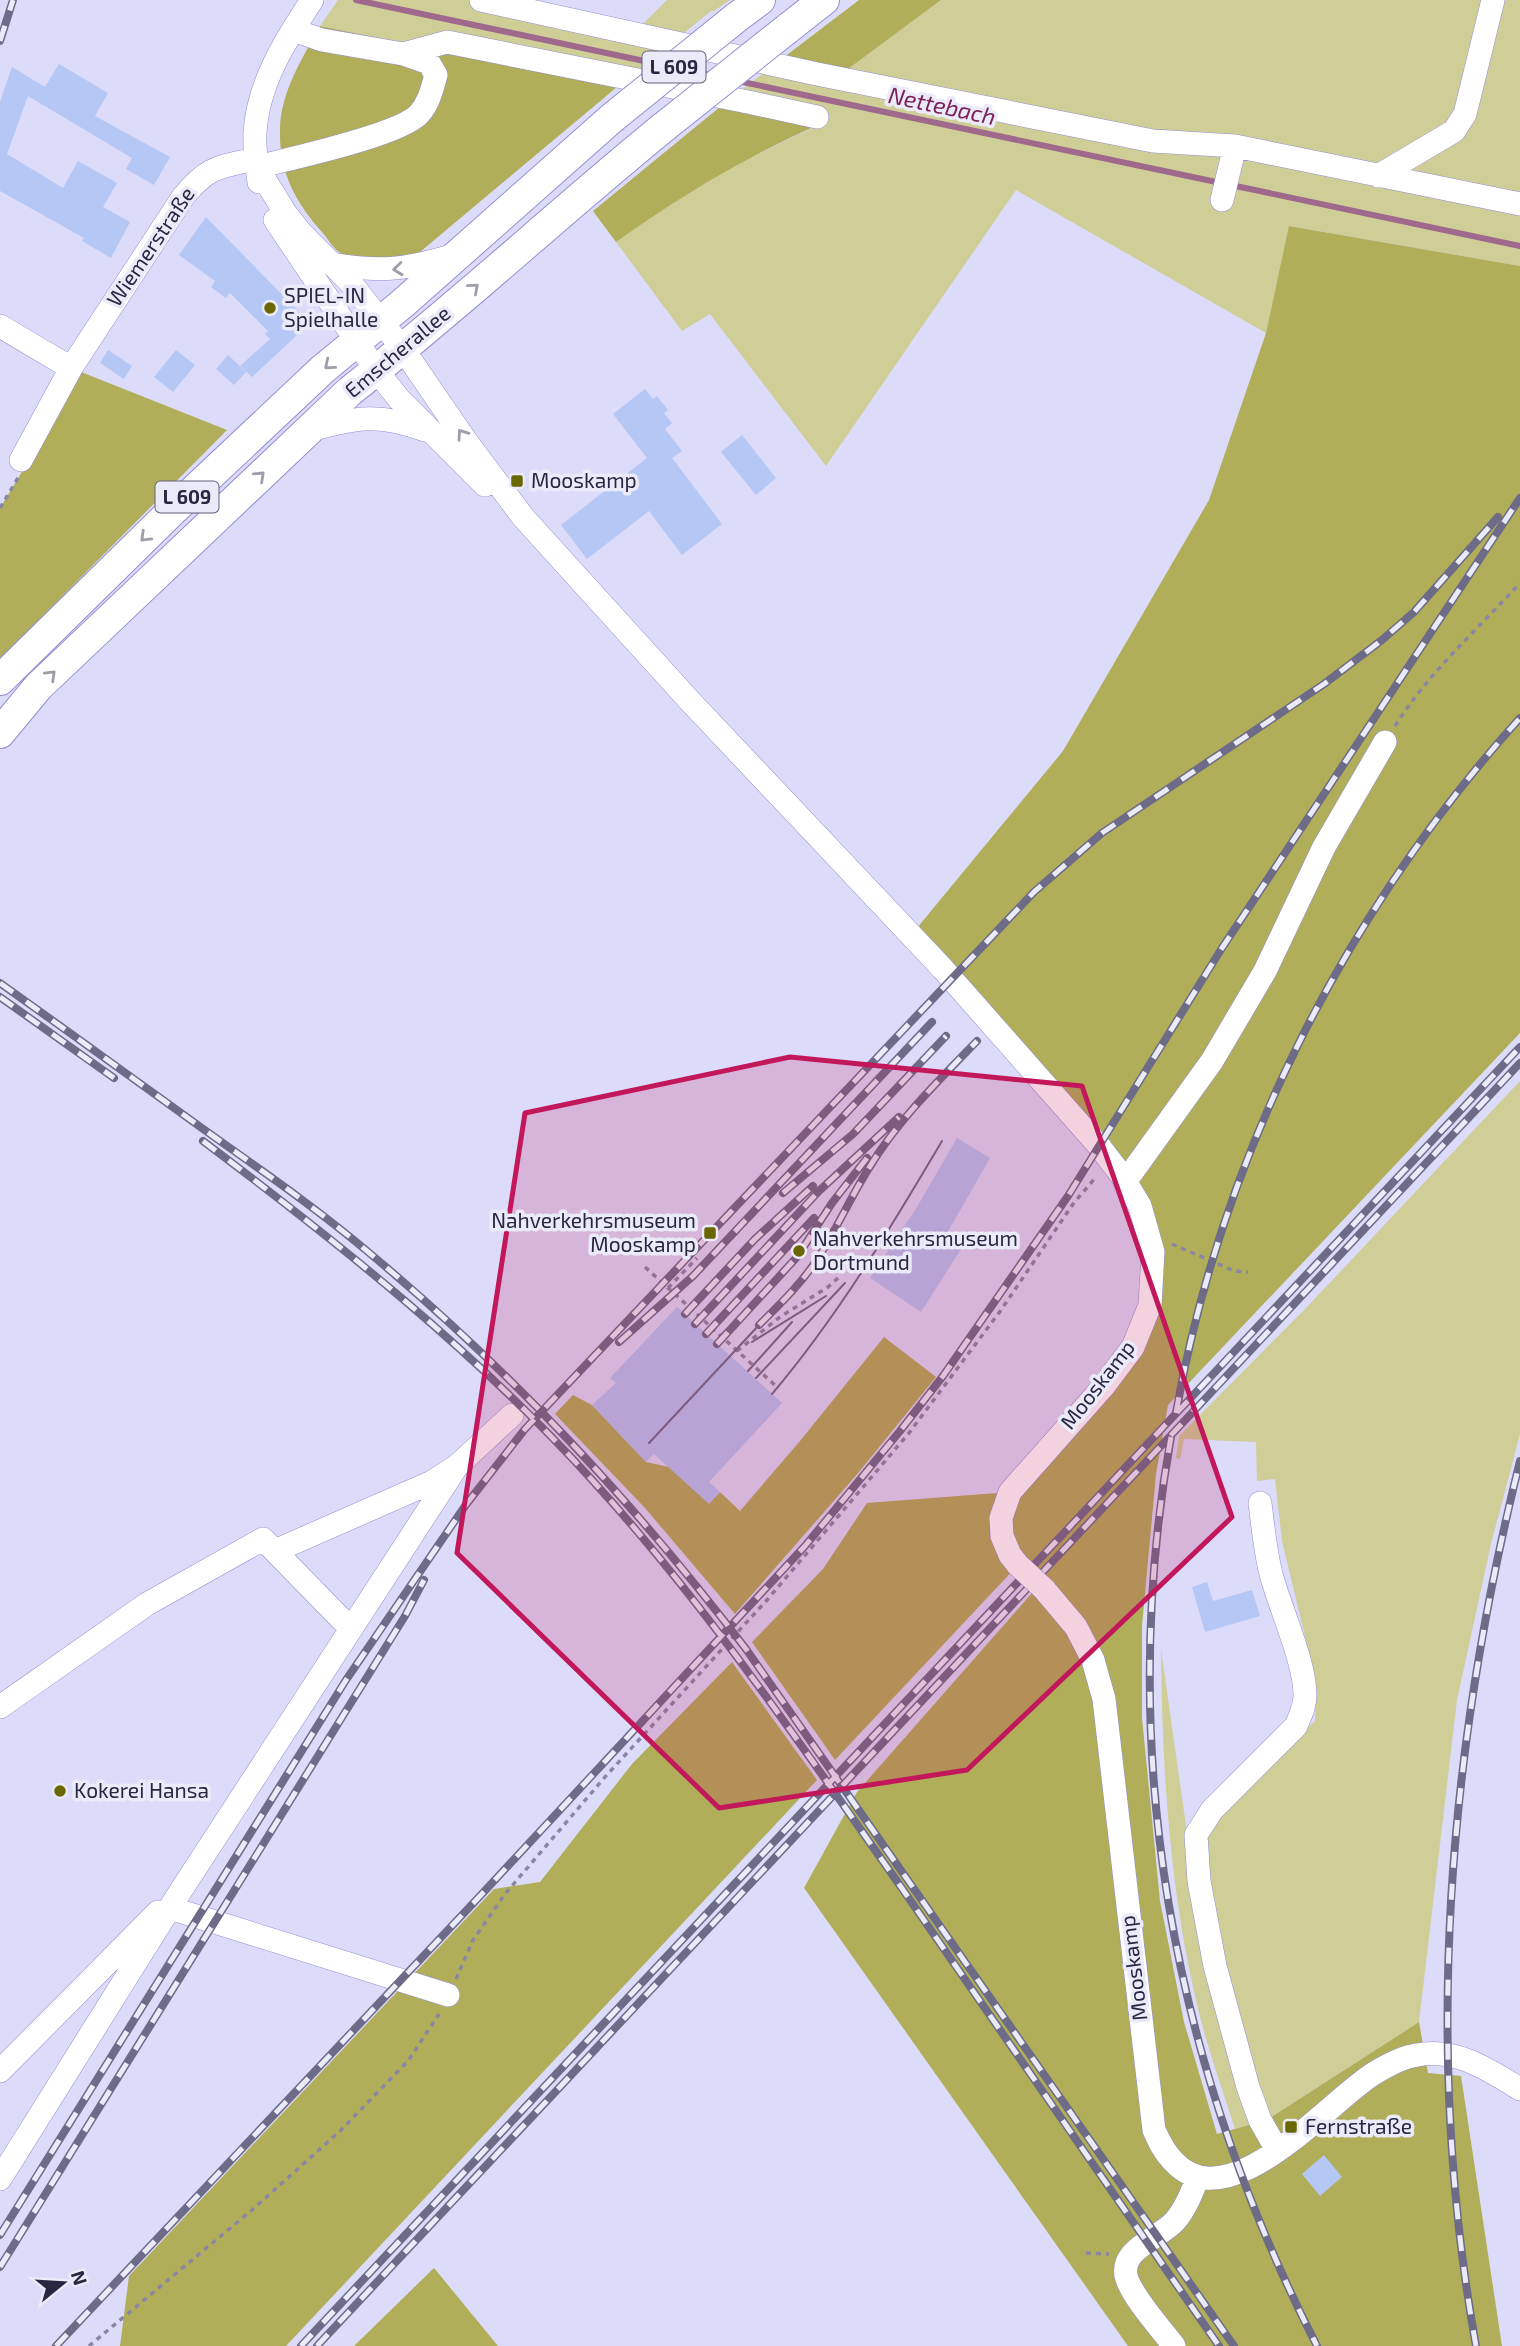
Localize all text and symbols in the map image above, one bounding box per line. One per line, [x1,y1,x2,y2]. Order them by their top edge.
road number: L 609 [642,52,706,82]
water label: Nettebach [886,80,998,130]
street label: Wiemerstraße [101,182,199,311]
one-way arrow [392,261,403,276]
place label: SPIEL-IN Spielhalle [284,282,378,331]
one-way arrow [465,284,478,296]
marker: SPIEL-IN Spielhalle [262,300,278,316]
street label: Emscherallee [339,300,455,402]
one-way arrow [324,356,337,369]
one-way arrow [457,429,470,442]
place label: Mooskamp [531,467,637,492]
one-way arrow [252,471,265,484]
marker: Mooskamp [509,473,525,489]
road number: L 609 [156,482,218,512]
one-way arrow [140,528,153,541]
one-way arrow [43,670,56,683]
place label: Nahverkehrsmuseum Mooskamp [491,1207,696,1256]
marker: Nahverkehrsmuseum Mooskamp [702,1225,718,1241]
place label: Nahverkehrsmuseum Dortmund [813,1225,1018,1274]
marker: Nahverkehrsmuseum Dortmund [791,1243,807,1259]
street label: Mooskamp [1054,1335,1139,1433]
place label: Kokerei Hansa [74,1777,209,1802]
marker: Kokerei Hansa [52,1783,68,1799]
street label: Mooskamp [1114,1914,1151,2022]
place label: Fernstraße [1305,2113,1412,2138]
marker: Fernstraße [1283,2119,1299,2135]
north arrow [28,2248,98,2318]
text: N [67,2268,93,2288]

